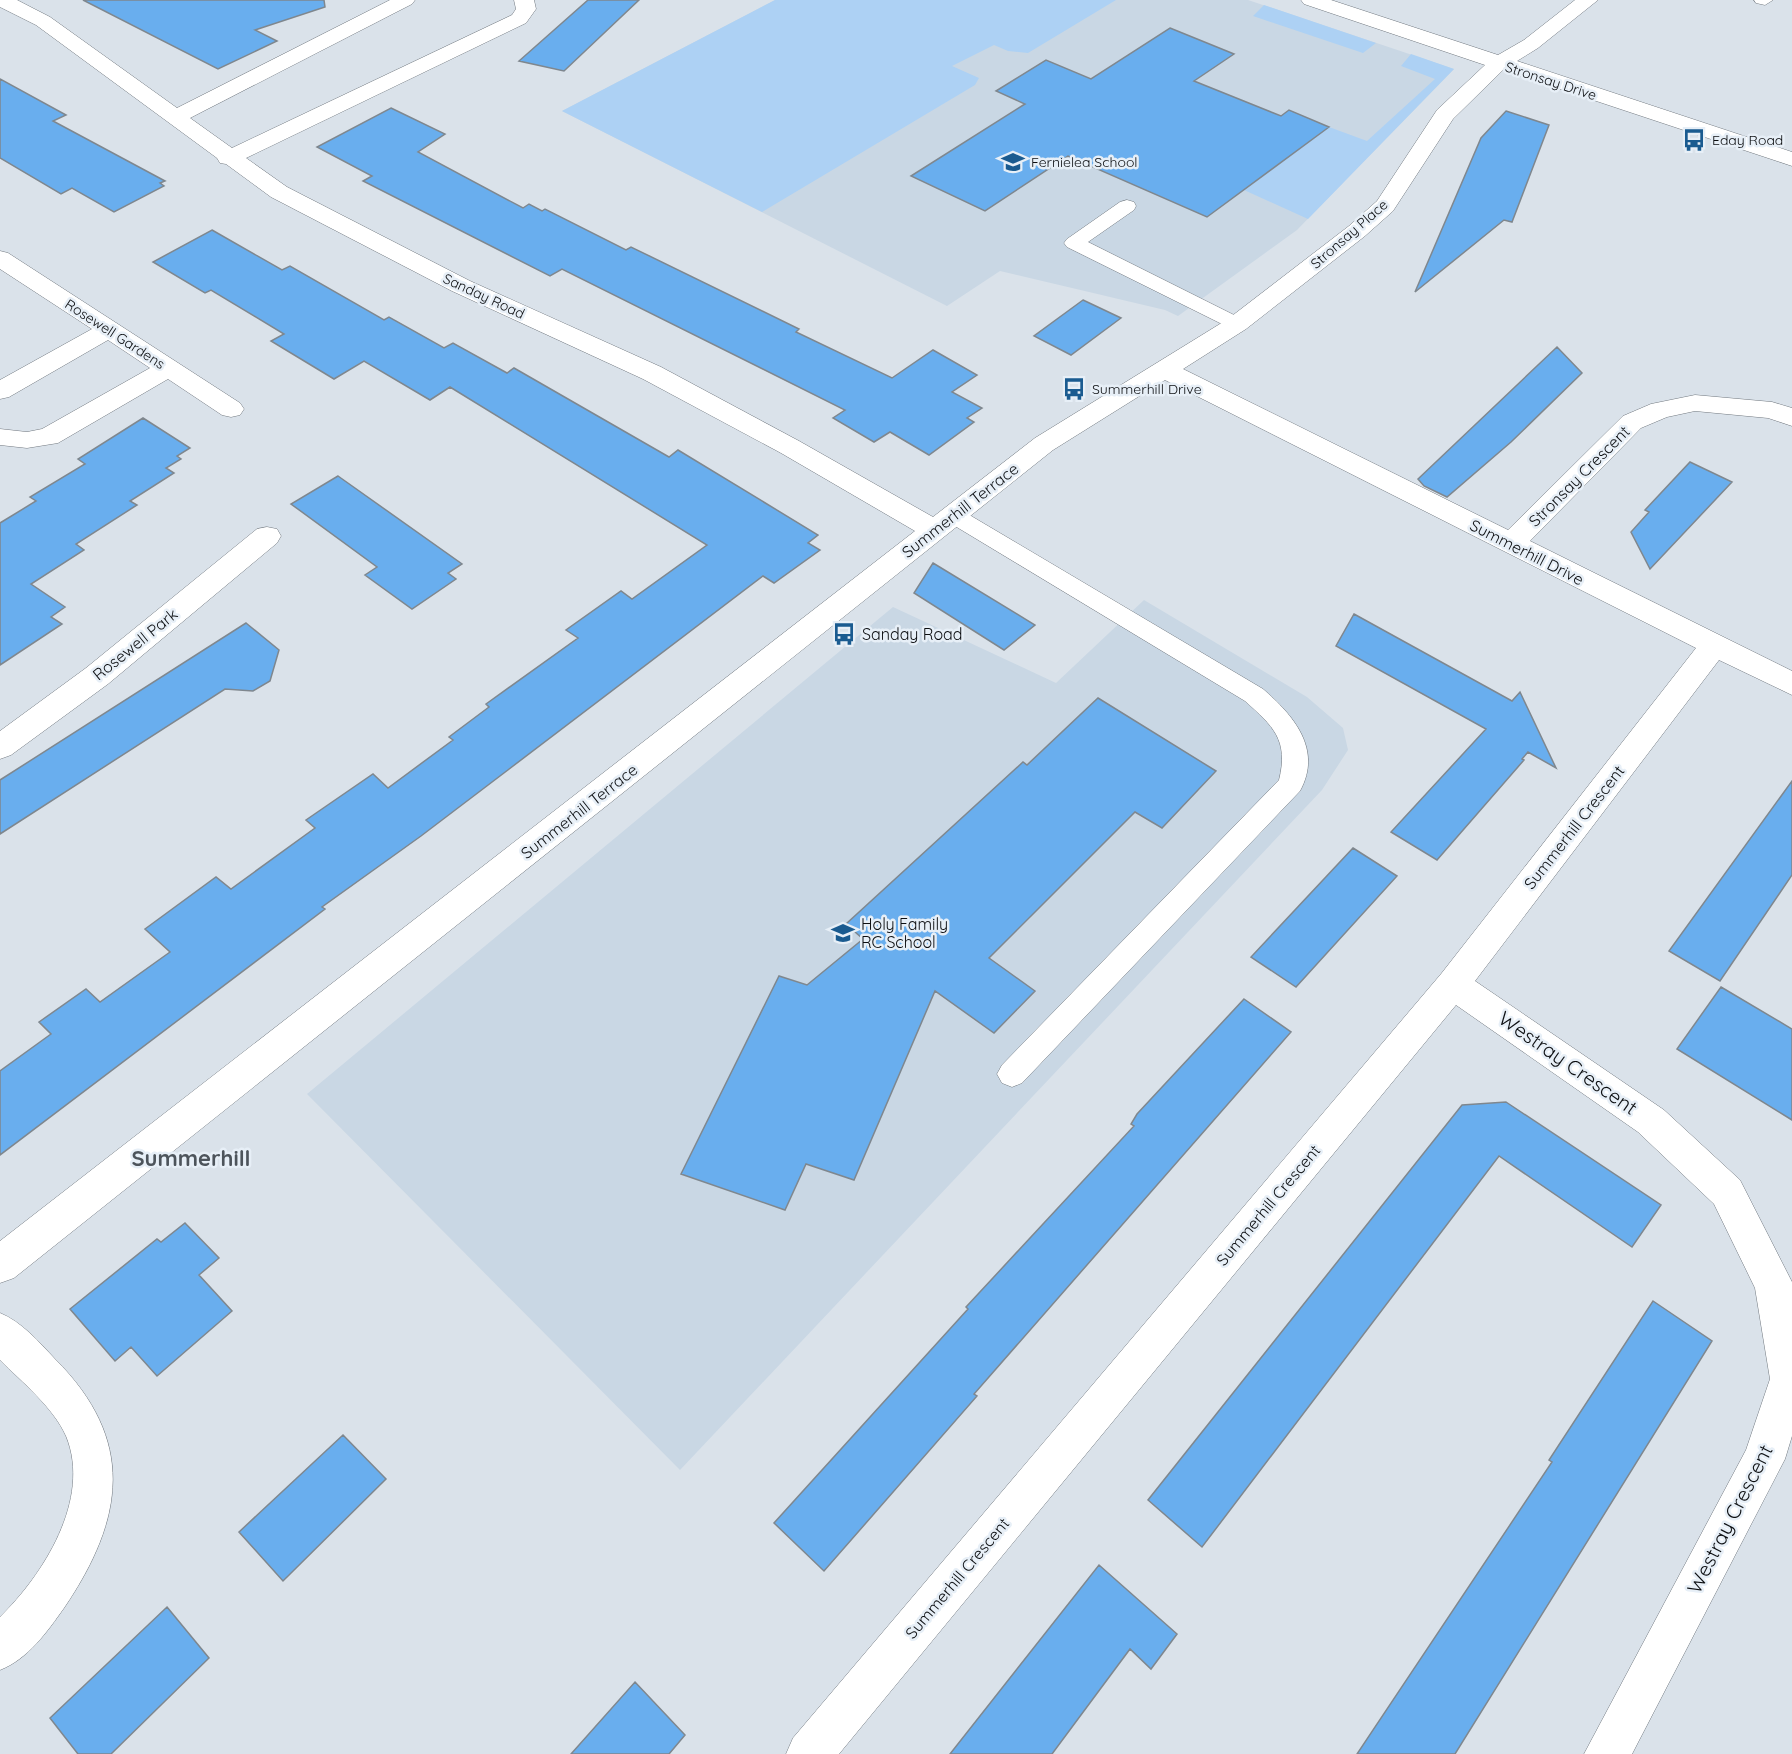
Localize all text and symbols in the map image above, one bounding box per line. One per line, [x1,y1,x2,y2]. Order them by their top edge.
street label: Stronsay Drive [1503,58,1599,104]
bus stop icon: Eday Road [1681,127,1707,153]
place label: Eday Road [1712,131,1783,149]
school or university icon: Fernielea School [1000,149,1026,175]
place label: Fernielea School [1031,153,1138,171]
street label: Stronsay Place [1307,196,1391,272]
street label: Sanday Road [440,269,528,323]
street label: Rosewell Gardens [62,295,168,373]
bus stop icon: Summerhill Drive [1061,376,1087,402]
place label: Summerhill Drive [1092,380,1202,398]
street label: Stronsay Crescent [1524,421,1634,531]
street label: Summerhill Terrace [898,458,1022,562]
street label: Summerhill Drive [1467,515,1587,589]
street label: Rosewell Park [88,604,182,684]
bus stop icon: Sanday Road [831,621,857,647]
place label: Sanday Road [862,624,962,644]
street label: Summerhill Terrace [517,759,641,863]
street label: Summerhill Crescent [1519,761,1629,893]
place label: Holy Family RC School [861,914,948,952]
school or university icon: Holy Family RC School [830,920,856,946]
street label: Westray Crescent [1494,1005,1643,1120]
street label: Summerhill Crescent [1212,1141,1324,1269]
district label: Summerhill [131,1144,251,1172]
street label: Westray Crescent [1681,1440,1778,1597]
street label: Summerhill Crescent [901,1514,1013,1642]

